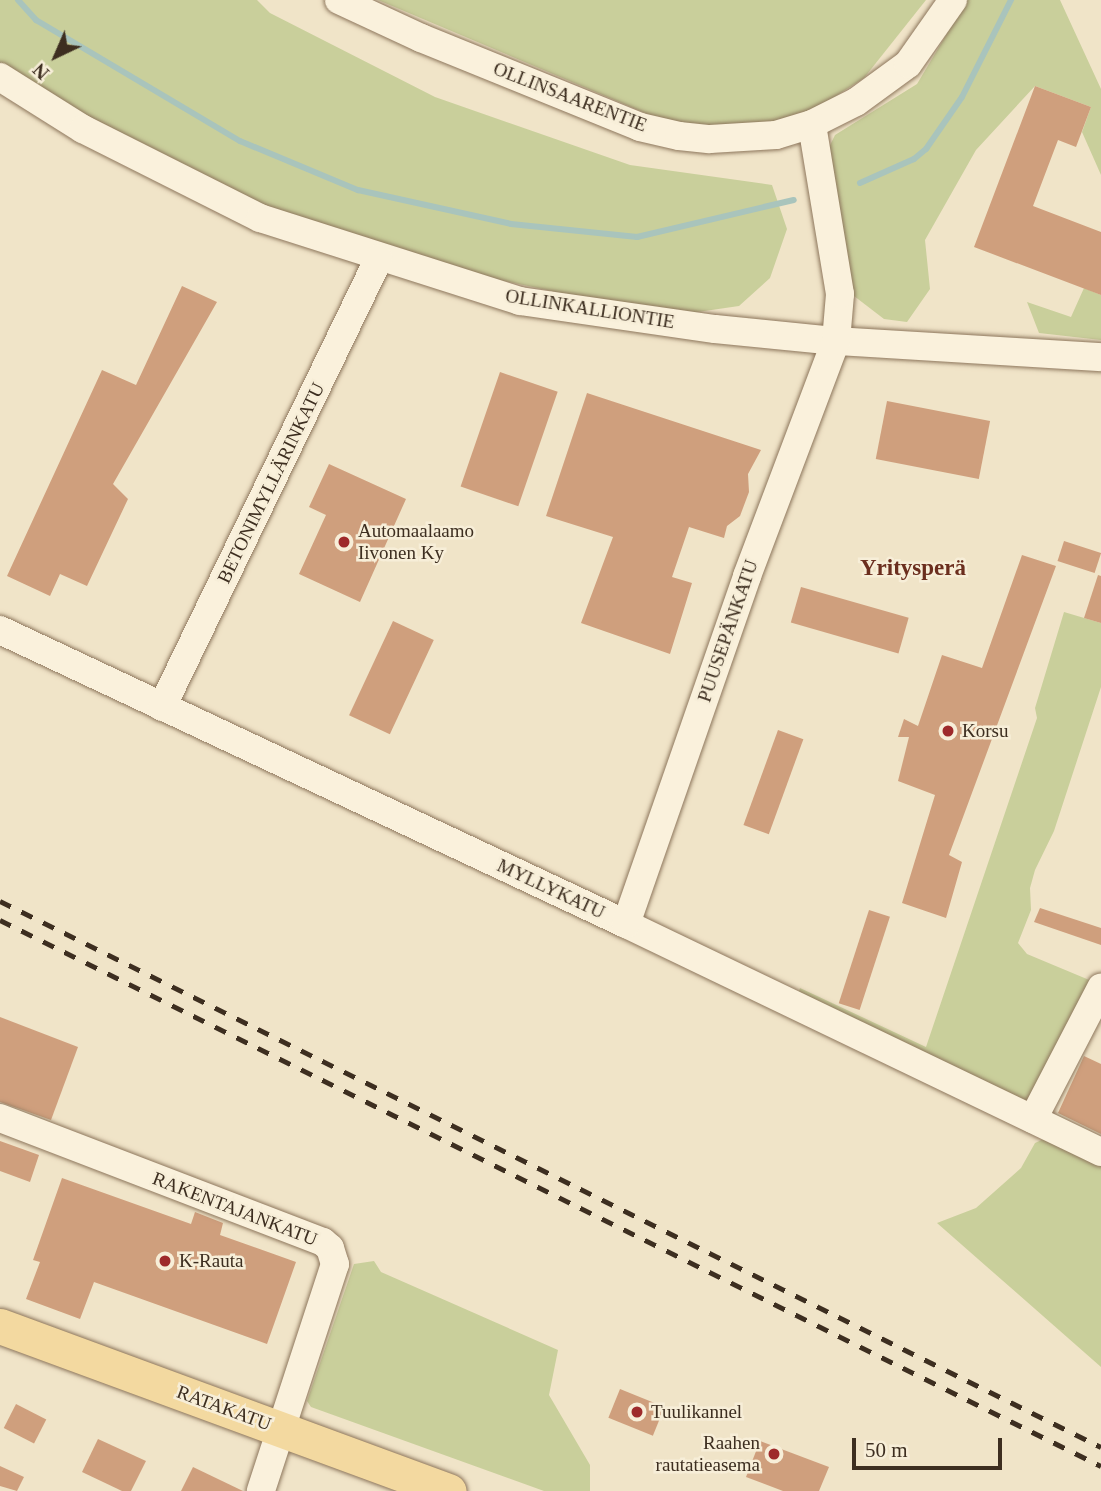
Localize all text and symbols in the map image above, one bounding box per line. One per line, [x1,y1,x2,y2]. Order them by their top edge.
north arrow [21,21,91,91]
street label: OLLINSAARENTIE [490,57,650,137]
text: N [29,59,53,84]
street label: OLLINKALLIONTIE [504,284,676,334]
street label: BETONIMYLLÄRINKATU [212,379,330,587]
place label: Automaalaamo Iivonen Ky [358,520,474,564]
marker: Automaalaamo Iivonen Ky [336,534,352,550]
district label: Yritysperä [860,554,966,582]
street label: PUUSEPÄNKATU [693,557,763,705]
place label: Korsu [962,720,1008,742]
marker: Korsu [940,723,956,739]
street label: MYLLYKATU [493,854,609,924]
street label: RAKENTAJANKATU [149,1167,321,1251]
place label: K-Rauta [179,1250,243,1272]
marker: K-Rauta [157,1253,173,1269]
street label: RATAKATU [174,1380,274,1436]
place label: Tuulikannel [651,1401,742,1423]
marker: Tuulikannel [629,1404,645,1420]
scale bar [856,1424,1006,1468]
place label: Raahen rautatieasema [656,1432,760,1476]
text: 50 m [865,1438,908,1462]
marker: Raahen rautatieasema [766,1446,782,1462]

